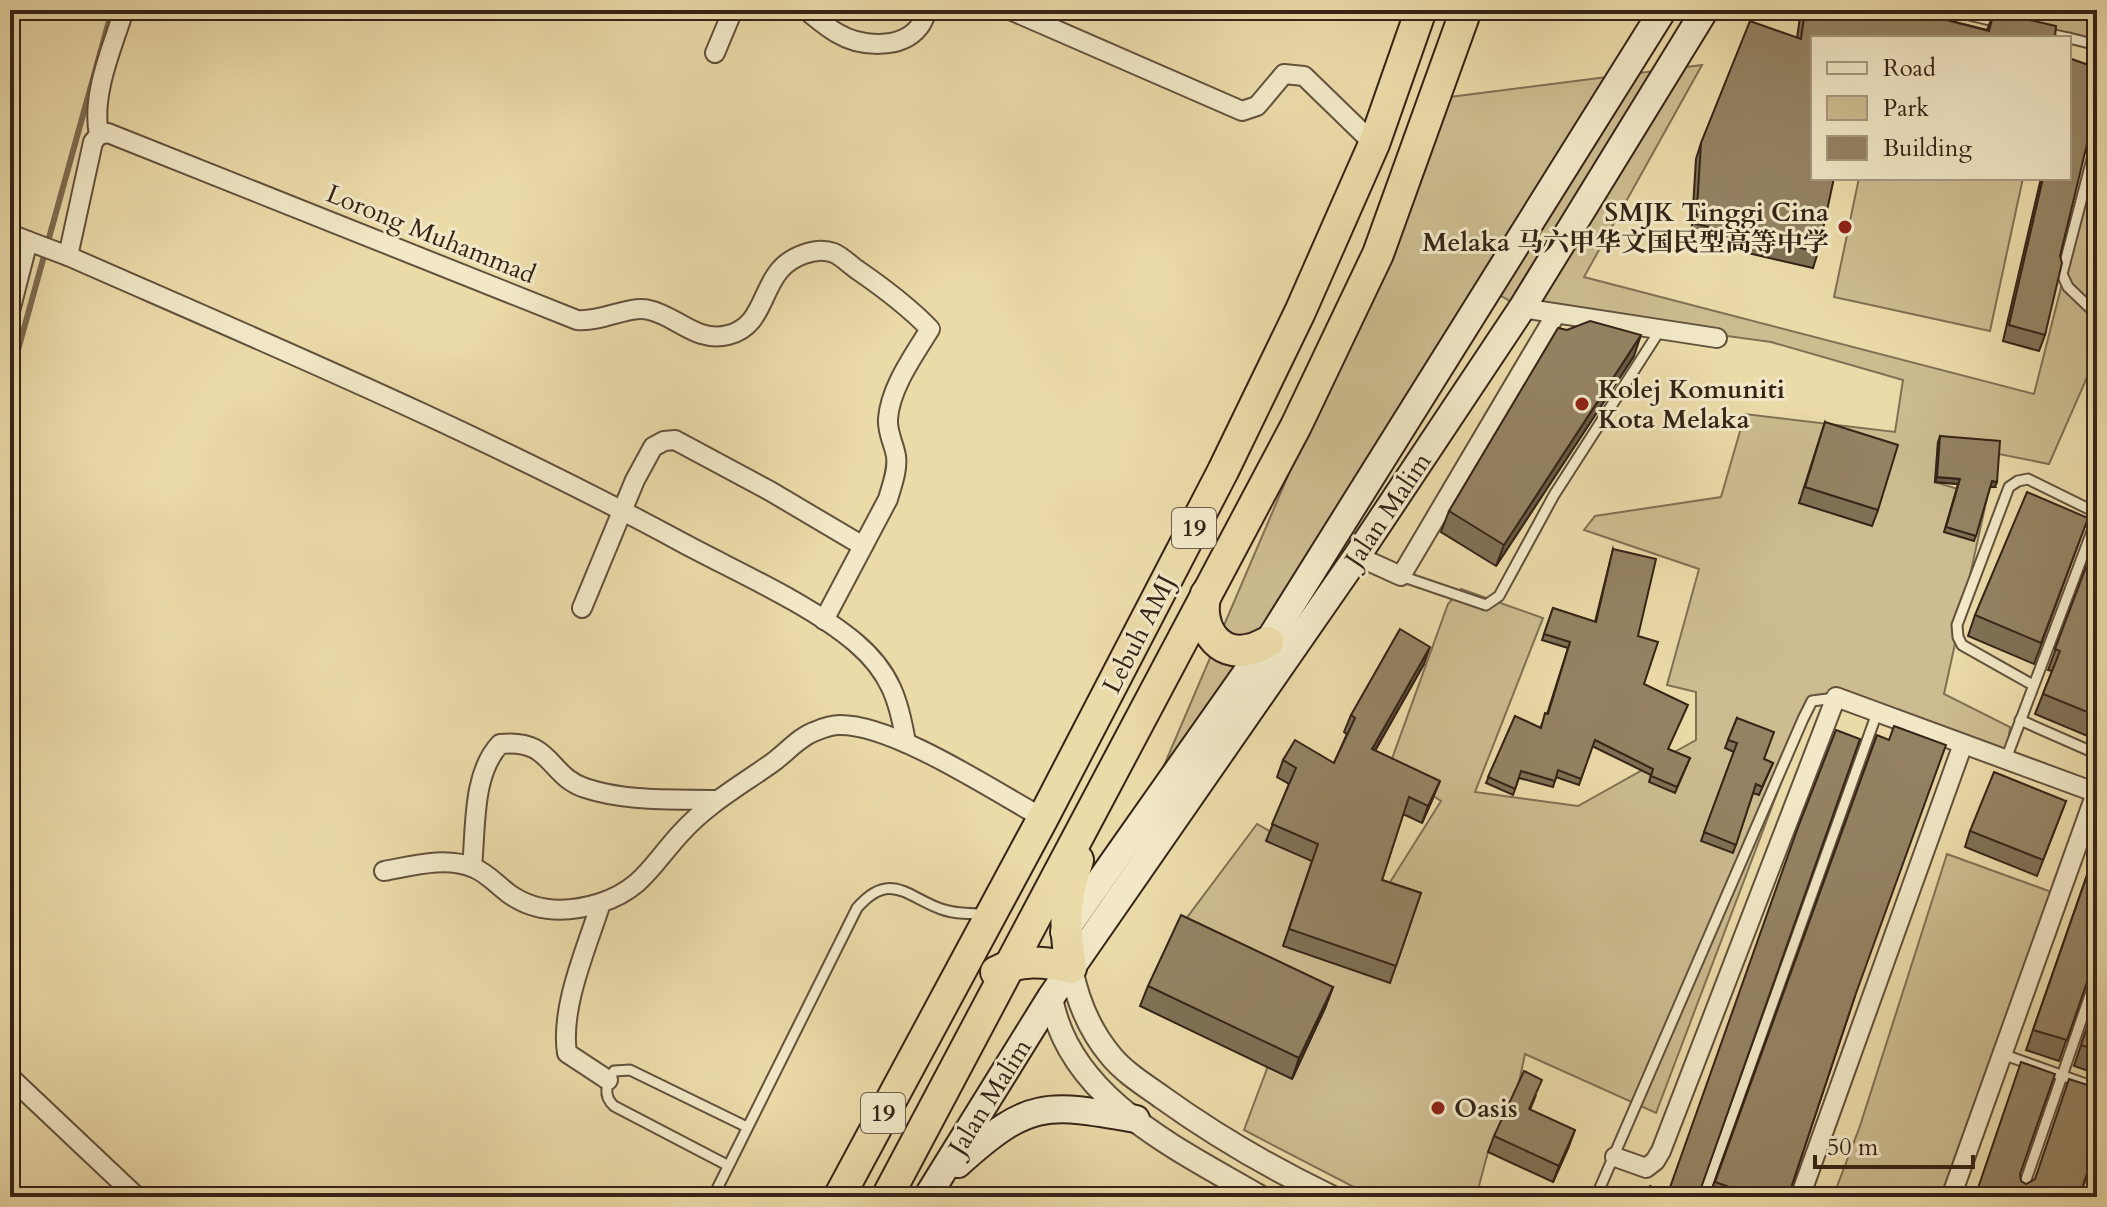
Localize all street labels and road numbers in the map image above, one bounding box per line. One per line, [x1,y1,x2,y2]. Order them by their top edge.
street label: Lorong Muhammad [321,176,541,292]
street label: Jalan Malim [1335,446,1439,578]
road number: 19 [1172,508,1216,548]
street label: Lebuh AMJ [1094,569,1184,699]
street label: Jalan Malim [938,1032,1040,1165]
road number: 19 [861,1093,905,1133]

